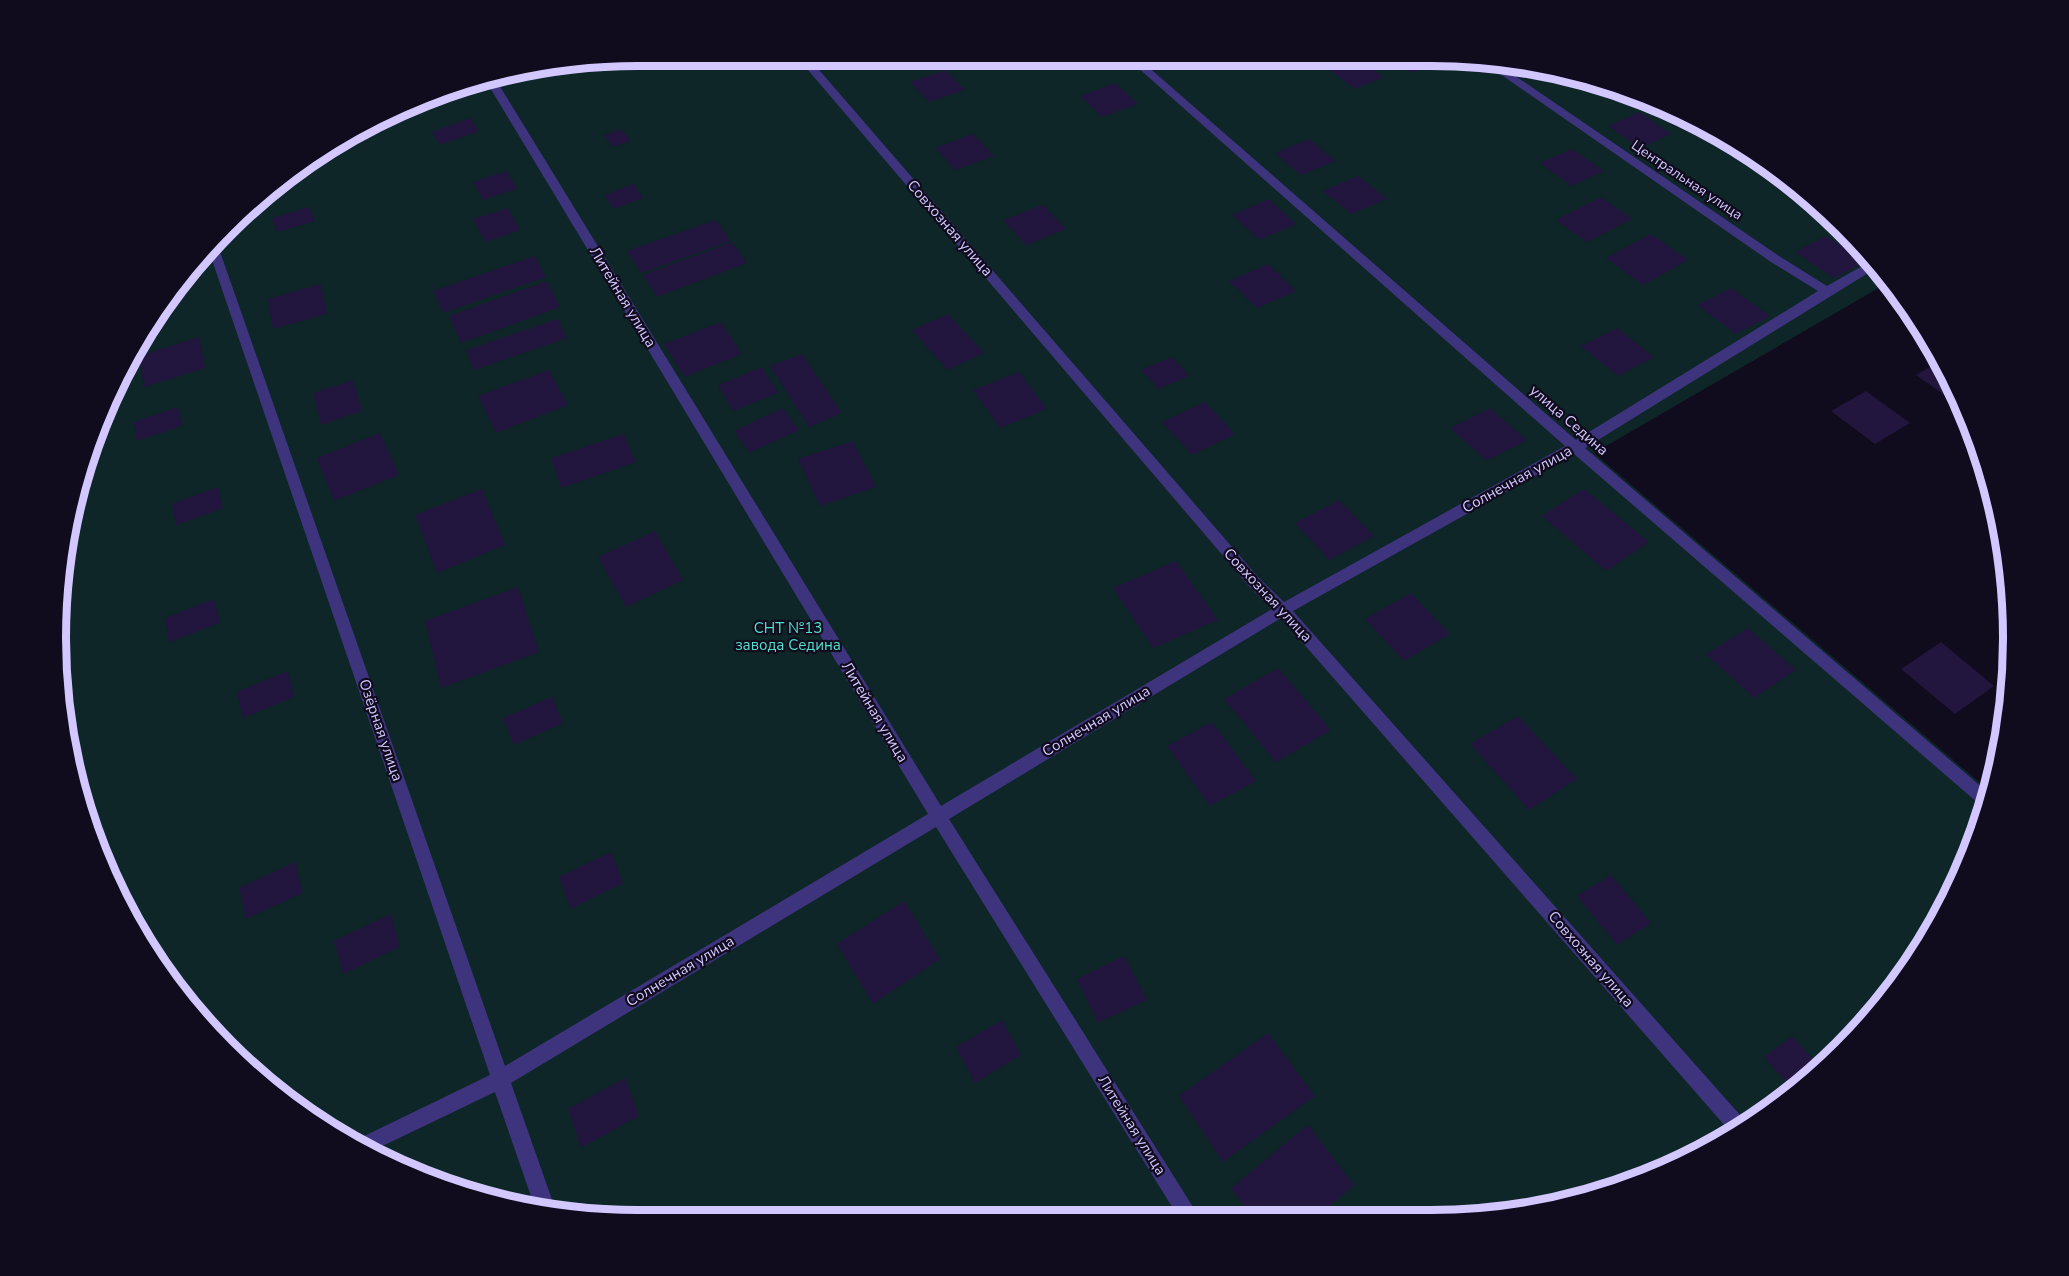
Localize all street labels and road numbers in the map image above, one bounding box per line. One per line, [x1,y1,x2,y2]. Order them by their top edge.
street label: Центральная улица [1628,136,1746,224]
street label: Совхозная улица [903,176,997,280]
street label: Литейная улица [585,243,661,351]
street label: улица Седина [1525,380,1613,460]
street label: Солнечная улица [1458,440,1576,518]
street label: Совхозная улица [1219,544,1317,646]
street label: Литейная улица [837,658,913,766]
street label: Озёрная улица [354,676,408,784]
street label: Солнечная улица [1038,681,1154,761]
street label: Совхозная улица [1544,907,1638,1011]
street label: Солнечная улица [622,931,738,1011]
street label: Литейная улица [1093,1071,1171,1179]

